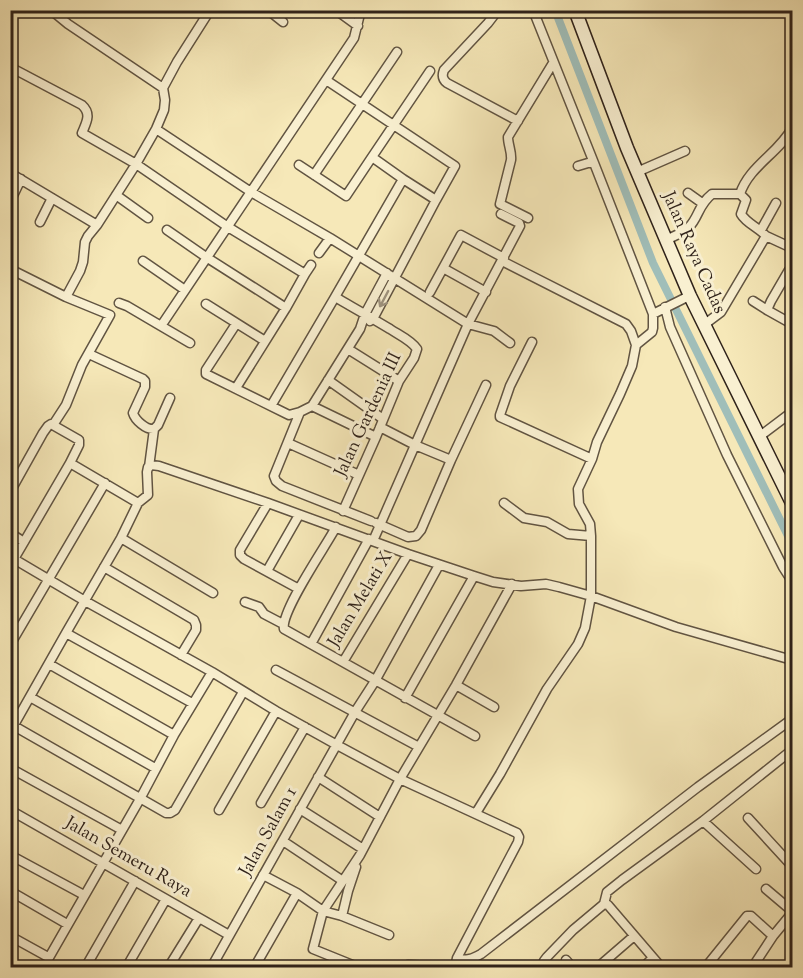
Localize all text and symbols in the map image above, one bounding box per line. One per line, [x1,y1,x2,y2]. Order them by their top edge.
street label: Jalan Raya Cadas [654,187,732,318]
one-way arrow [378,289,389,307]
street label: Jalan Gardenia III [328,348,409,482]
street label: Jalan Melati X [322,547,400,654]
street label: Jalan Salam 1 [233,783,304,882]
street label: Jalan Semeru Raya [59,811,196,905]

